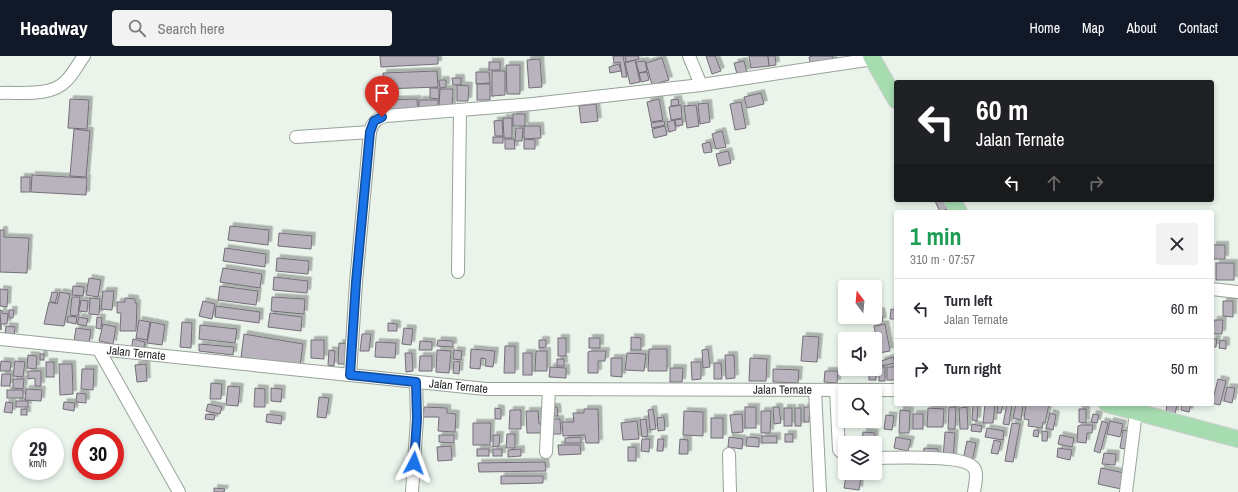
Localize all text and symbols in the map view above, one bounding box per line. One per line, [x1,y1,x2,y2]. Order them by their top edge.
search box [112,10,392,46]
text: Headway [20,15,88,41]
icon: search [126,17,148,39]
text: Search here [158,18,225,39]
text: Home [1029,19,1060,37]
text: Map [1082,19,1104,37]
text: About [1126,19,1156,37]
text: Contact [1178,19,1218,37]
pin [365,76,399,117]
icon: arrive [371,82,393,104]
text: 60 m [976,91,1028,129]
icon: left [910,96,962,148]
text: Jalan Ternate [976,127,1064,152]
icon: left [1001,172,1023,194]
icon: ahead [1043,172,1065,194]
icon: right [1085,172,1107,194]
text: 1 min [910,220,961,252]
button: close [1156,223,1198,265]
text: 310 m · 07:57 [910,251,975,268]
north arrow [838,280,882,324]
map controls [838,280,882,480]
text: Turn left [944,290,992,311]
icon: left [910,298,932,320]
text: 60 m [1171,298,1198,319]
text: Jalan Ternate [944,311,1008,328]
button: sound [838,332,882,376]
street label: Jalan Ternate [106,342,166,364]
icon: right [910,358,932,380]
text: Turn right [944,358,1001,379]
text: 50 m [1171,358,1198,379]
street label: Jalan Ternate [428,375,489,397]
street label: Jalan Ternate [753,382,812,398]
button: search [838,384,882,428]
speed limit sign: 30 [72,428,124,480]
text: 29 [29,435,47,462]
button: layers [838,436,882,480]
position arrow [393,442,435,484]
text: km/h [29,457,47,470]

